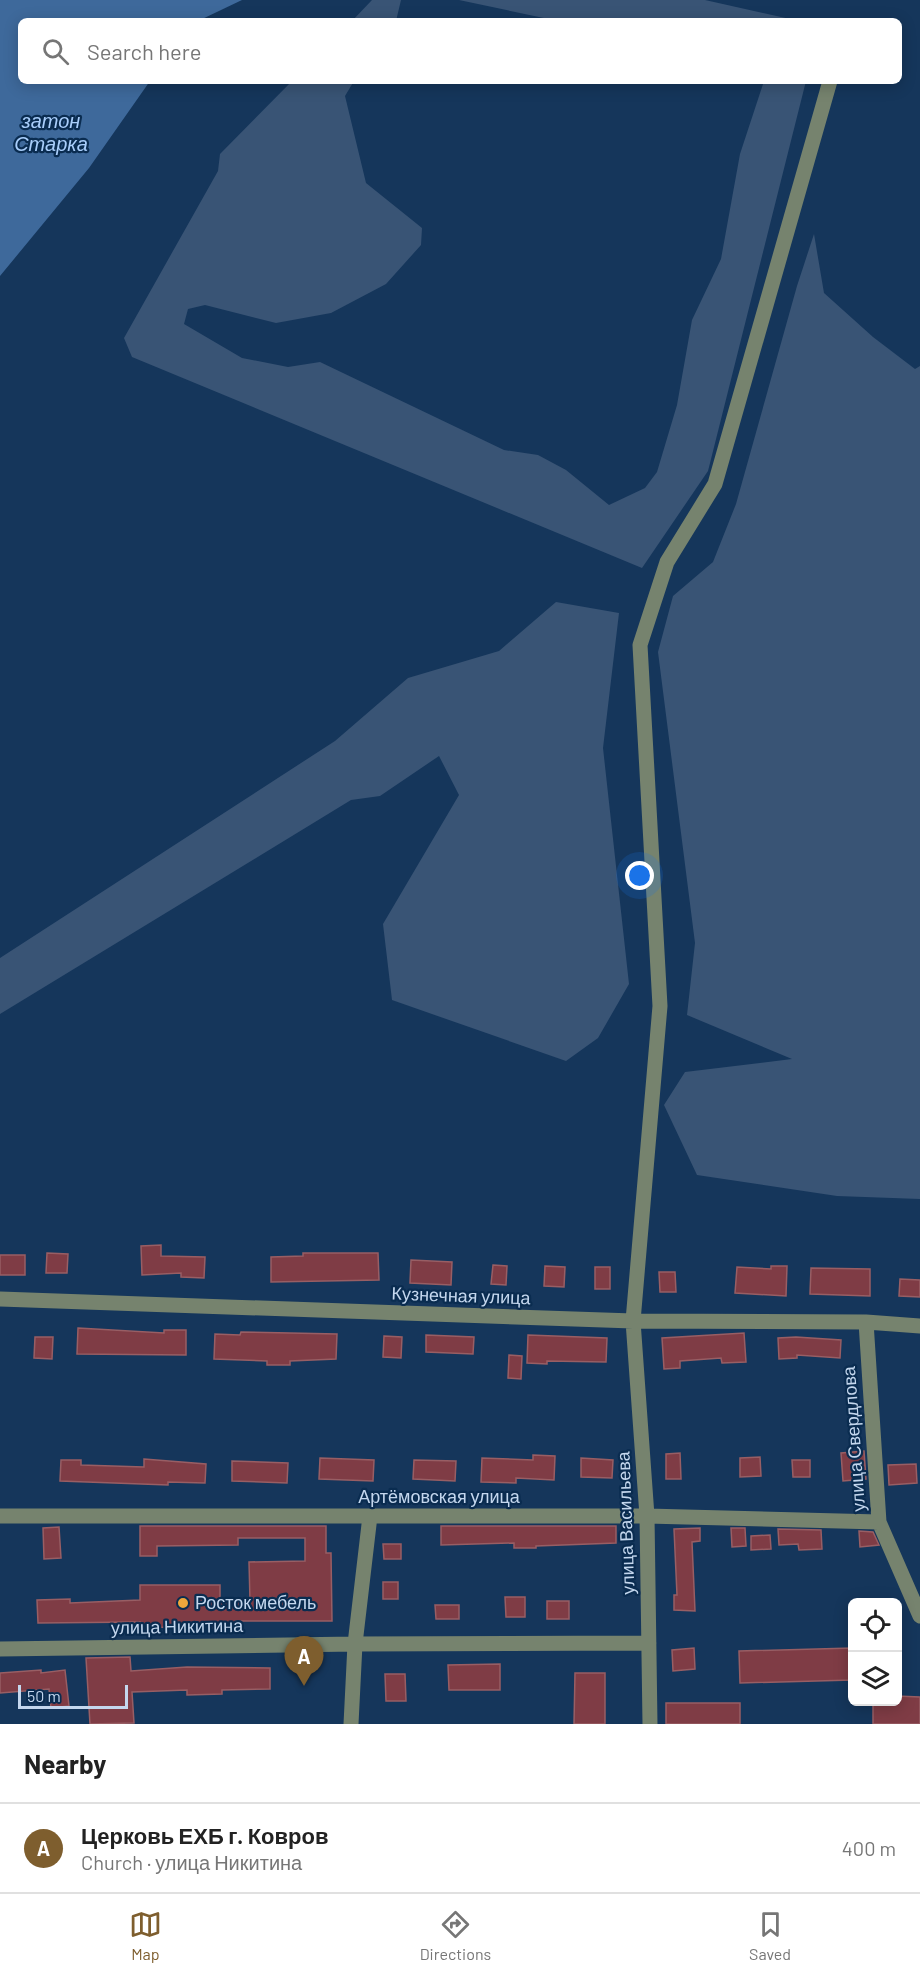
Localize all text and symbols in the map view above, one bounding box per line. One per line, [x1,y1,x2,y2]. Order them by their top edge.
search box [18,18,902,84]
icon: search [39,35,72,68]
text: Search here [87,38,201,64]
water label: затон Старка [14,108,88,155]
your location [625,861,654,890]
street label: Кузнечная улица [391,1282,532,1308]
street label: улица Свердлова [837,1365,869,1512]
street label: улица Васильева [611,1450,638,1595]
street label: Артёмовская улица [358,1485,521,1507]
place label: Росток мебель [195,1591,316,1613]
marker: Росток мебель [176,1596,190,1610]
map controls [848,1598,902,1706]
button: locate [848,1598,902,1652]
street label: улица Никитина [111,1614,244,1638]
pin: A [284,1636,324,1686]
button: layers [848,1652,902,1706]
scale bar [18,1682,128,1710]
text: 50 m [27,1686,61,1705]
text: Nearby [24,1748,106,1779]
text: Церковь ЕХБ г. Ковров [81,1822,328,1848]
text: A [37,1836,50,1860]
text: 400 m [842,1836,896,1860]
text: Church · улица Никитина [81,1850,302,1874]
tab: Map [129,1908,162,1963]
tab: Directions [420,1908,491,1963]
tab: Saved [749,1908,791,1963]

